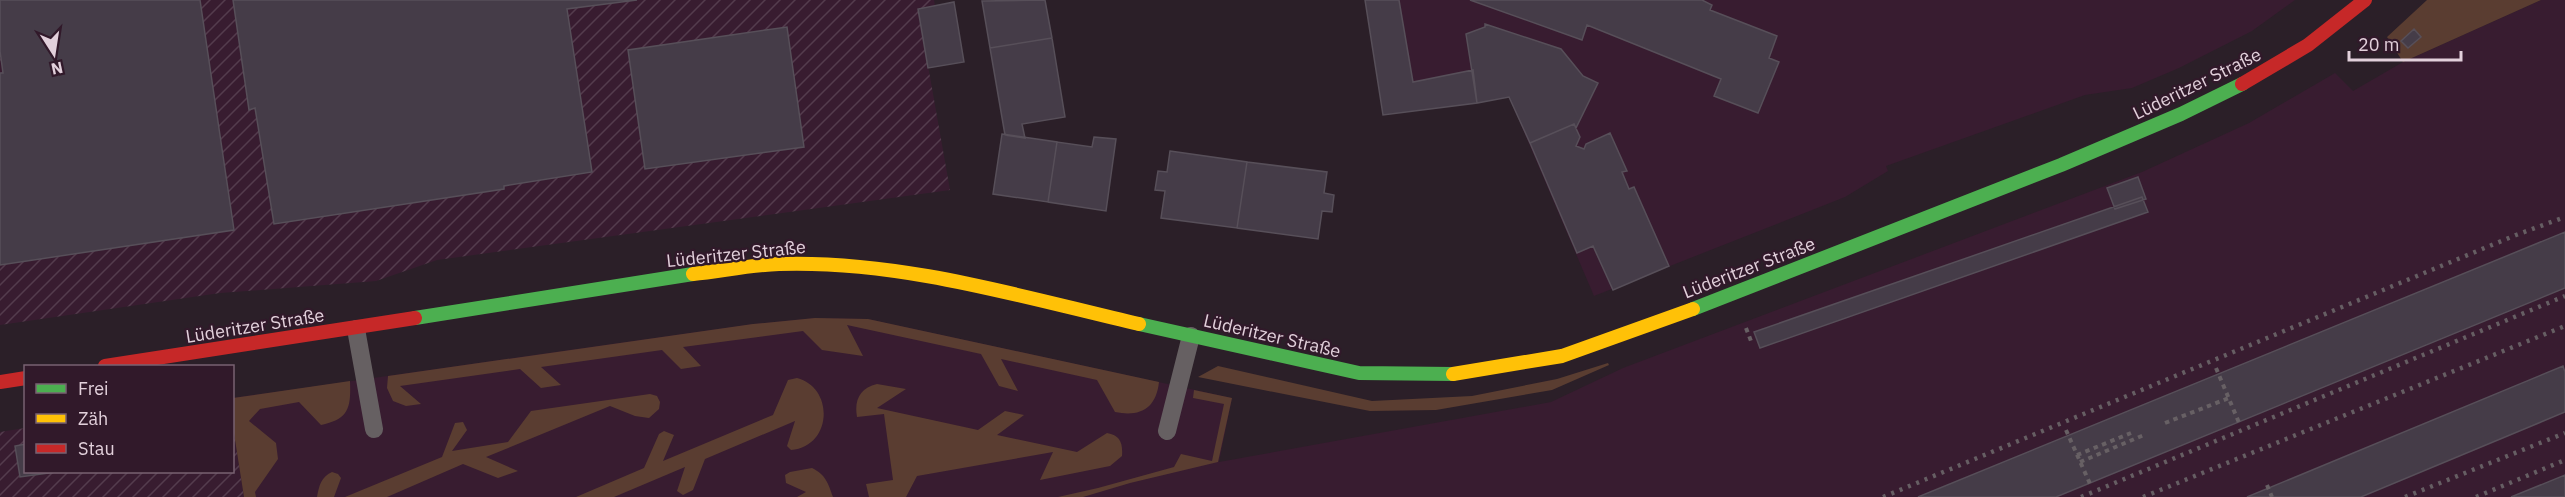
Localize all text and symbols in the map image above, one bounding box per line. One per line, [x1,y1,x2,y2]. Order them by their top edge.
north arrow [24,24,84,84]
scale bar [2349,24,2462,62]
text: 20 m [2358,33,2400,56]
street label: Lüderitzer Straße [2129,42,2265,125]
text: N [49,58,65,80]
street label: Lüderitzer Straße [1679,232,1818,303]
street label: Lüderitzer Straße [665,235,807,272]
street label: Lüderitzer Straße [184,303,326,348]
street label: Lüderitzer Straße [1201,309,1343,362]
legend [24,365,234,473]
text: Frei [78,377,109,400]
text: Zäh [78,407,108,430]
text: Stau [78,437,115,460]

